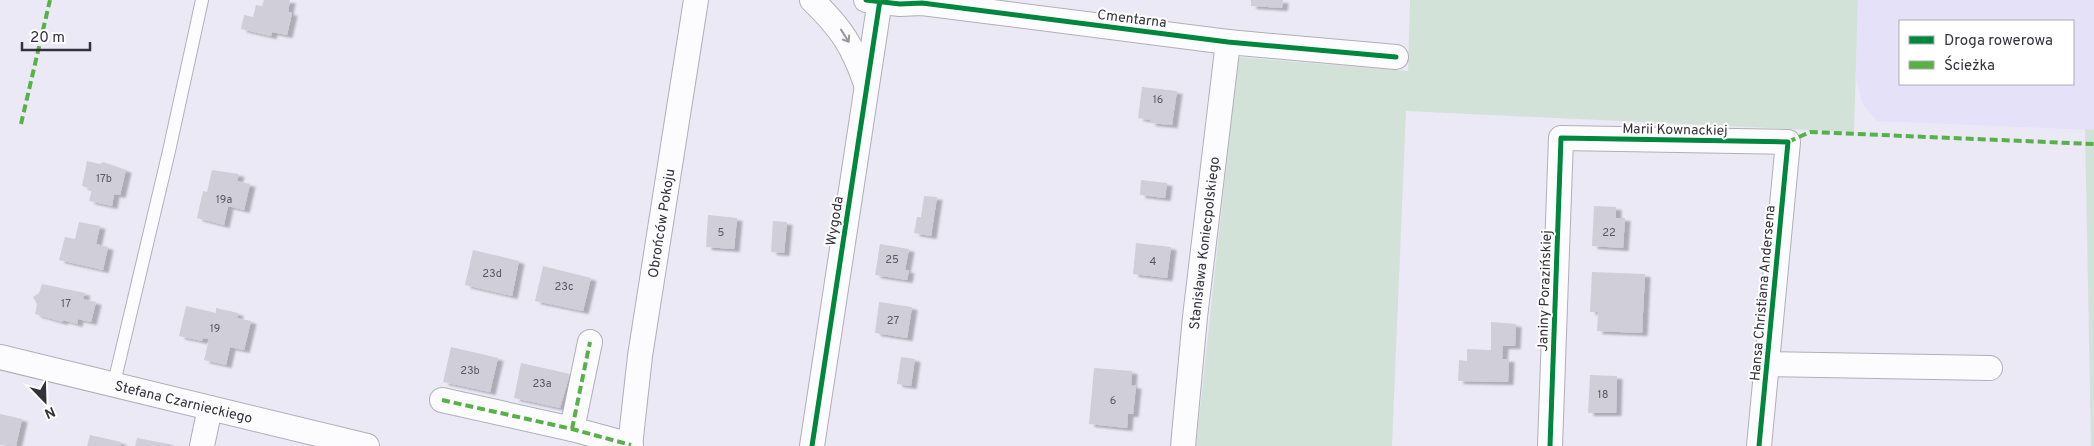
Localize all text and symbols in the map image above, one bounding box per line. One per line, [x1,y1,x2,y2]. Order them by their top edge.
street label: Cmentarna [1096,7,1168,32]
scale bar [22,20,90,52]
legend [1899,20,2074,85]
text: 20 m [30,29,65,48]
one-way arrow [840,29,850,43]
text: Droga rowerowa [1944,32,2053,51]
text: Ścieżka [1944,55,1995,76]
house number: 16 [1153,93,1163,107]
street label: Marii Kownackiej [1622,121,1728,140]
street label: Stanisława Koniecpolskiego [1187,156,1224,330]
street label: Obrońców Pokoju [645,168,679,279]
house number: 17b [96,172,112,186]
house number: 19a [216,193,232,207]
street label: Wygoda [823,195,848,247]
street label: Hansa Christiana Andersena [1747,205,1780,382]
house number: 5 [718,226,725,240]
house number: 22 [1602,226,1616,240]
street label: Janiny Porazińskiej [1535,230,1556,352]
house number: 25 [885,253,899,267]
house number: 4 [1150,255,1157,269]
house number: 23d [482,267,502,281]
house number: 23c [555,280,573,294]
house number: 17 [61,297,71,311]
house number: 27 [887,314,899,328]
house number: 19 [210,322,220,336]
house number: 23b [460,364,480,378]
north arrow [20,376,70,426]
house number: 23a [532,377,552,391]
street label: Stefana Czarnieckiego [113,378,254,428]
house number: 18 [1598,388,1608,402]
house number: 6 [1110,394,1116,408]
text: N [42,402,57,421]

